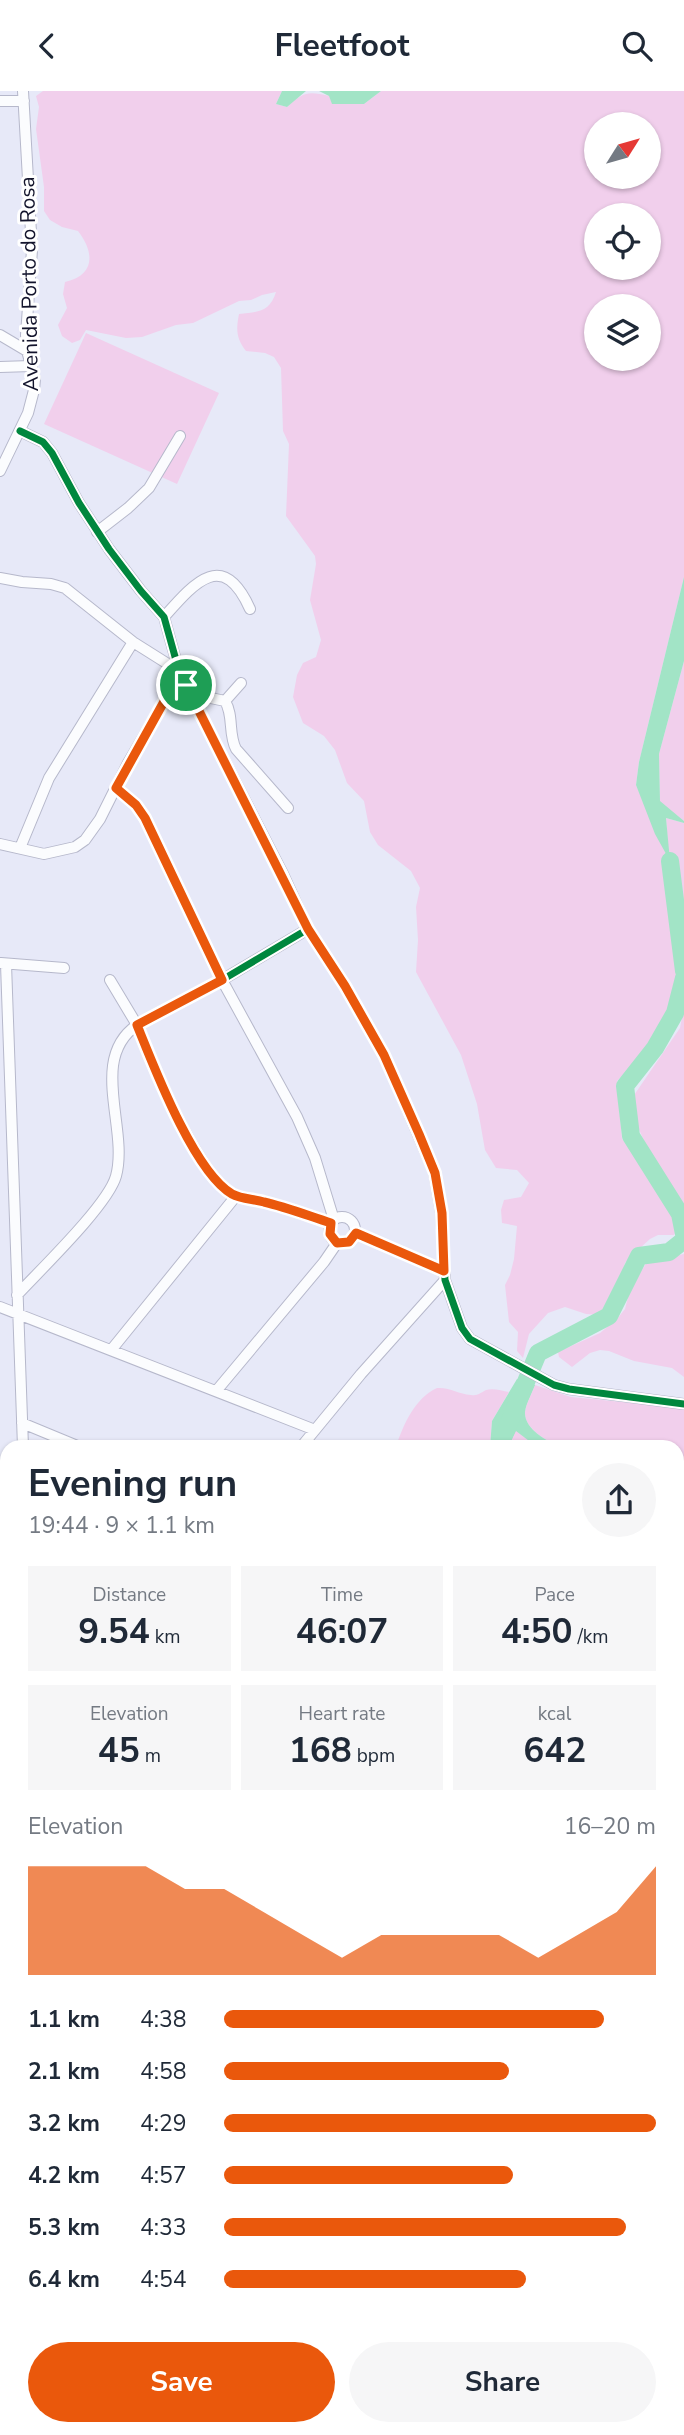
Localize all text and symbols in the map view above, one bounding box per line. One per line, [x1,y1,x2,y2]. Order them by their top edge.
text: Fleetfoot [274,24,410,67]
icon: back [28,27,66,65]
icon: search [618,27,656,65]
north arrow [584,112,662,189]
map controls [584,112,661,371]
street label: Avenida Porto do Rosa [13,176,45,392]
button: locate [584,203,661,280]
button: layers [584,294,661,371]
pin [156,655,216,715]
icon: arrive [167,666,205,704]
text: Evening run [28,1458,237,1509]
button: share [582,1463,656,1537]
text: 19:44 · 9 × 1.1 km [28,1510,215,1541]
text: Distance [92,1582,166,1608]
text: Time [321,1582,363,1608]
text: Pace [534,1582,575,1608]
text: 9.54 [78,1608,150,1655]
text: 46:07 [296,1608,388,1655]
text: 4:50 [501,1608,573,1655]
text: km [150,1624,181,1650]
text: /km [573,1624,608,1650]
text: Elevation [90,1701,169,1727]
text: Heart rate [299,1701,385,1727]
text: kcal [538,1701,572,1727]
text: 45 [98,1727,140,1774]
text: 168 [289,1727,352,1774]
text: 642 [523,1727,586,1774]
text: m [140,1743,161,1769]
text: bpm [352,1743,395,1769]
text: Elevation [28,1811,123,1842]
text: 16–20 m [564,1811,656,1842]
text: 1.1 km [28,2004,100,2035]
text: 4:38 [140,2004,187,2035]
text: 2.1 km [28,2056,100,2087]
text: 4:58 [140,2056,187,2087]
text: 3.2 km [28,2108,100,2139]
text: 4:29 [140,2108,187,2139]
text: 4.2 km [28,2160,100,2191]
text: 4:57 [140,2160,187,2191]
text: 5.3 km [28,2212,100,2243]
text: 4:33 [140,2212,187,2243]
text: 6.4 km [28,2264,100,2295]
text: 4:54 [140,2264,187,2295]
button: Save [28,2342,335,2422]
button: Share [349,2342,656,2422]

